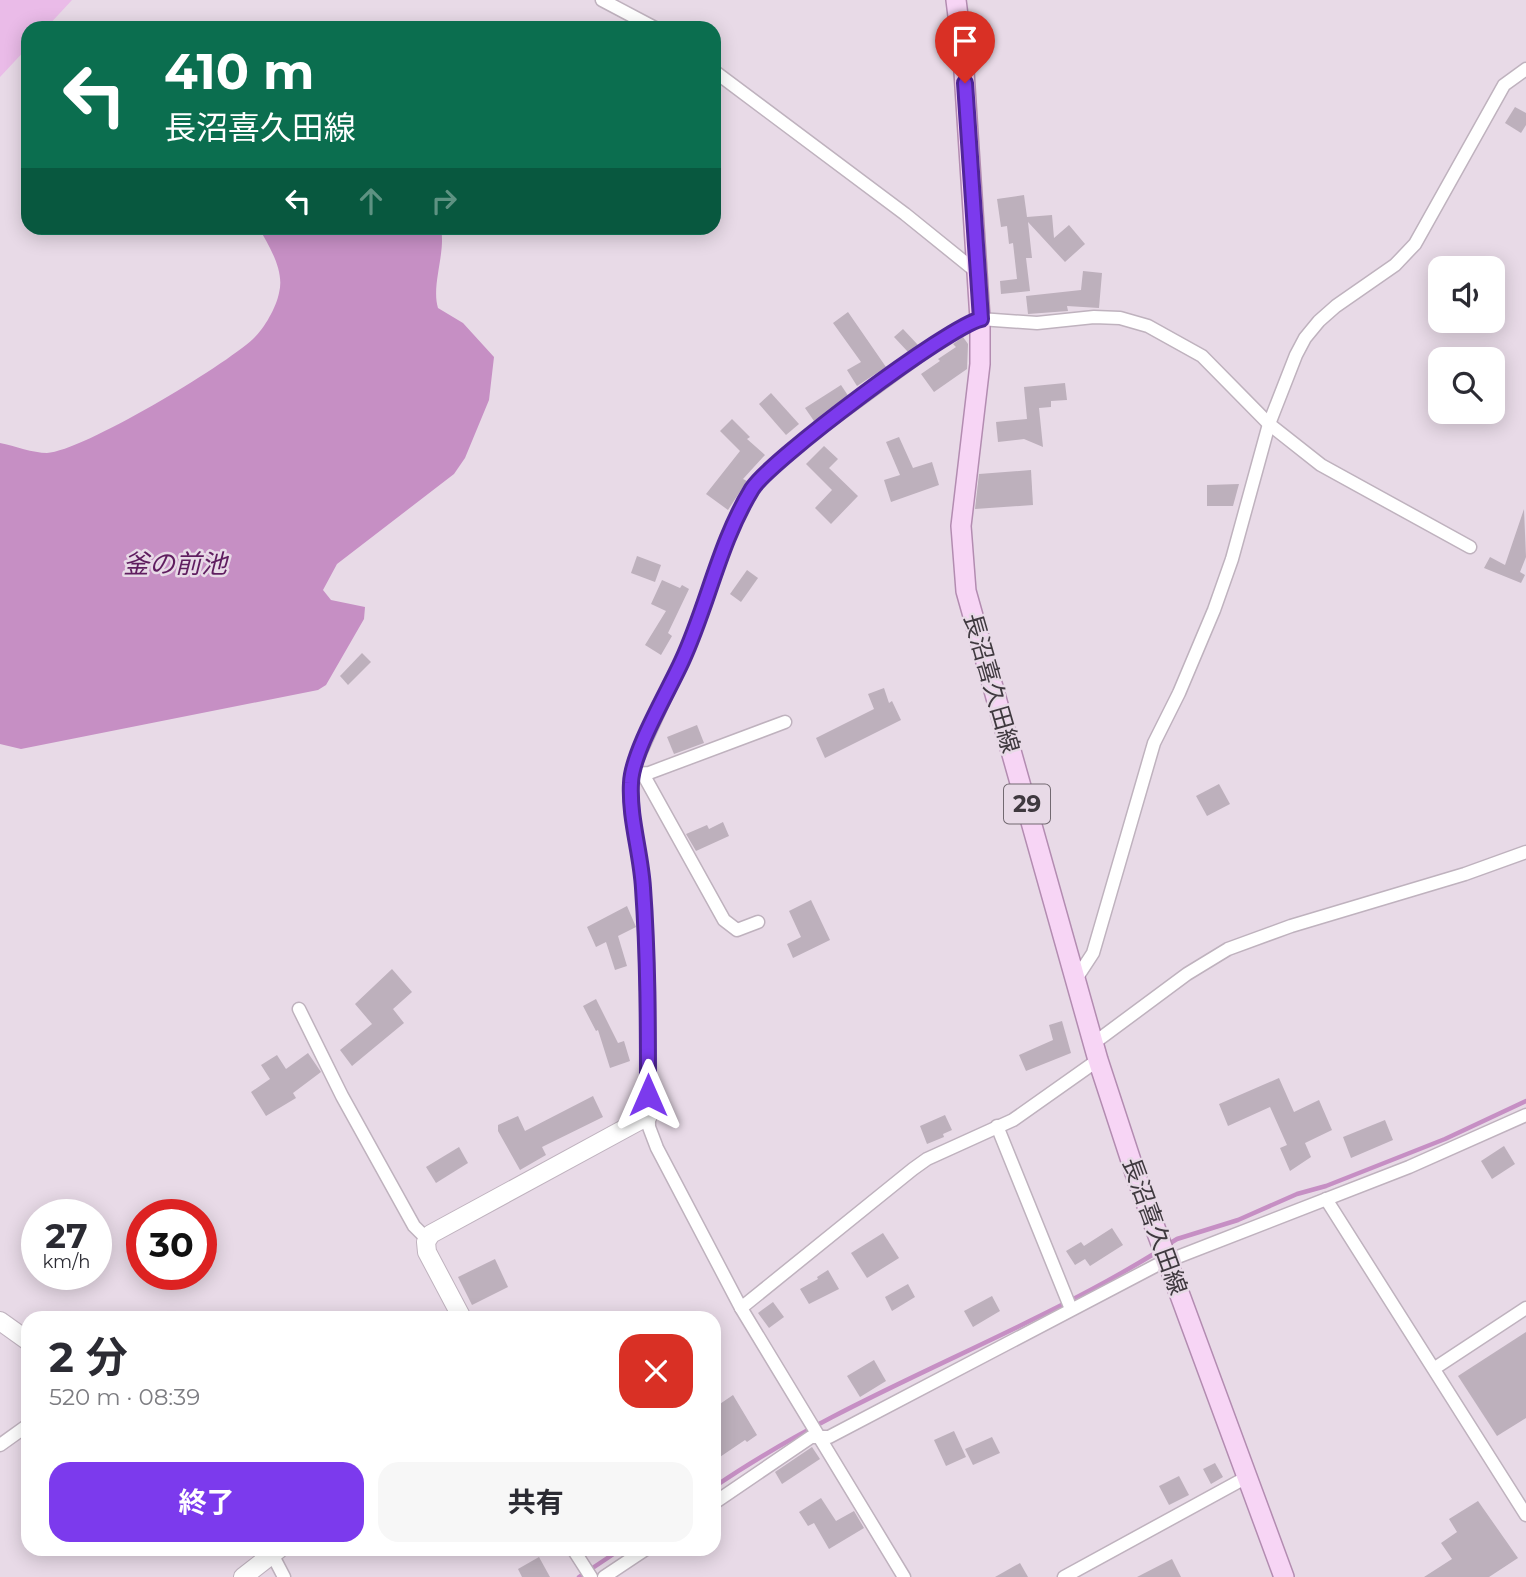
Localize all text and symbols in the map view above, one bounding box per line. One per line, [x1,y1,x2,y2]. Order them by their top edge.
pin [935,11,995,83]
icon: arrive [946,22,984,60]
text: 410 m [164,42,314,101]
icon: left [49,49,140,140]
text: 長沼喜久田線 [164,108,356,147]
icon: left [279,182,317,220]
icon: ahead [352,182,390,220]
icon: right [425,182,463,220]
map controls [1428,256,1505,424]
button: sound [1428,256,1505,333]
button: search [1428,347,1505,424]
water label: 釜の前池 [123,548,230,580]
street label: 長沼喜久田線 [958,610,1026,756]
road number: 29 [1004,784,1050,824]
position arrow [611,1058,685,1132]
street label: 長沼喜久田線 [1117,1153,1193,1299]
speed limit sign: 30 [126,1199,217,1290]
text: 27 [45,1214,88,1257]
text: km/h [42,1251,91,1273]
text: 2 分 [49,1331,128,1383]
button: close [619,1334,693,1408]
text: 520 m · 08:39 [49,1383,200,1411]
button: 終了 [49,1462,364,1542]
button: 共有 [378,1462,693,1542]

